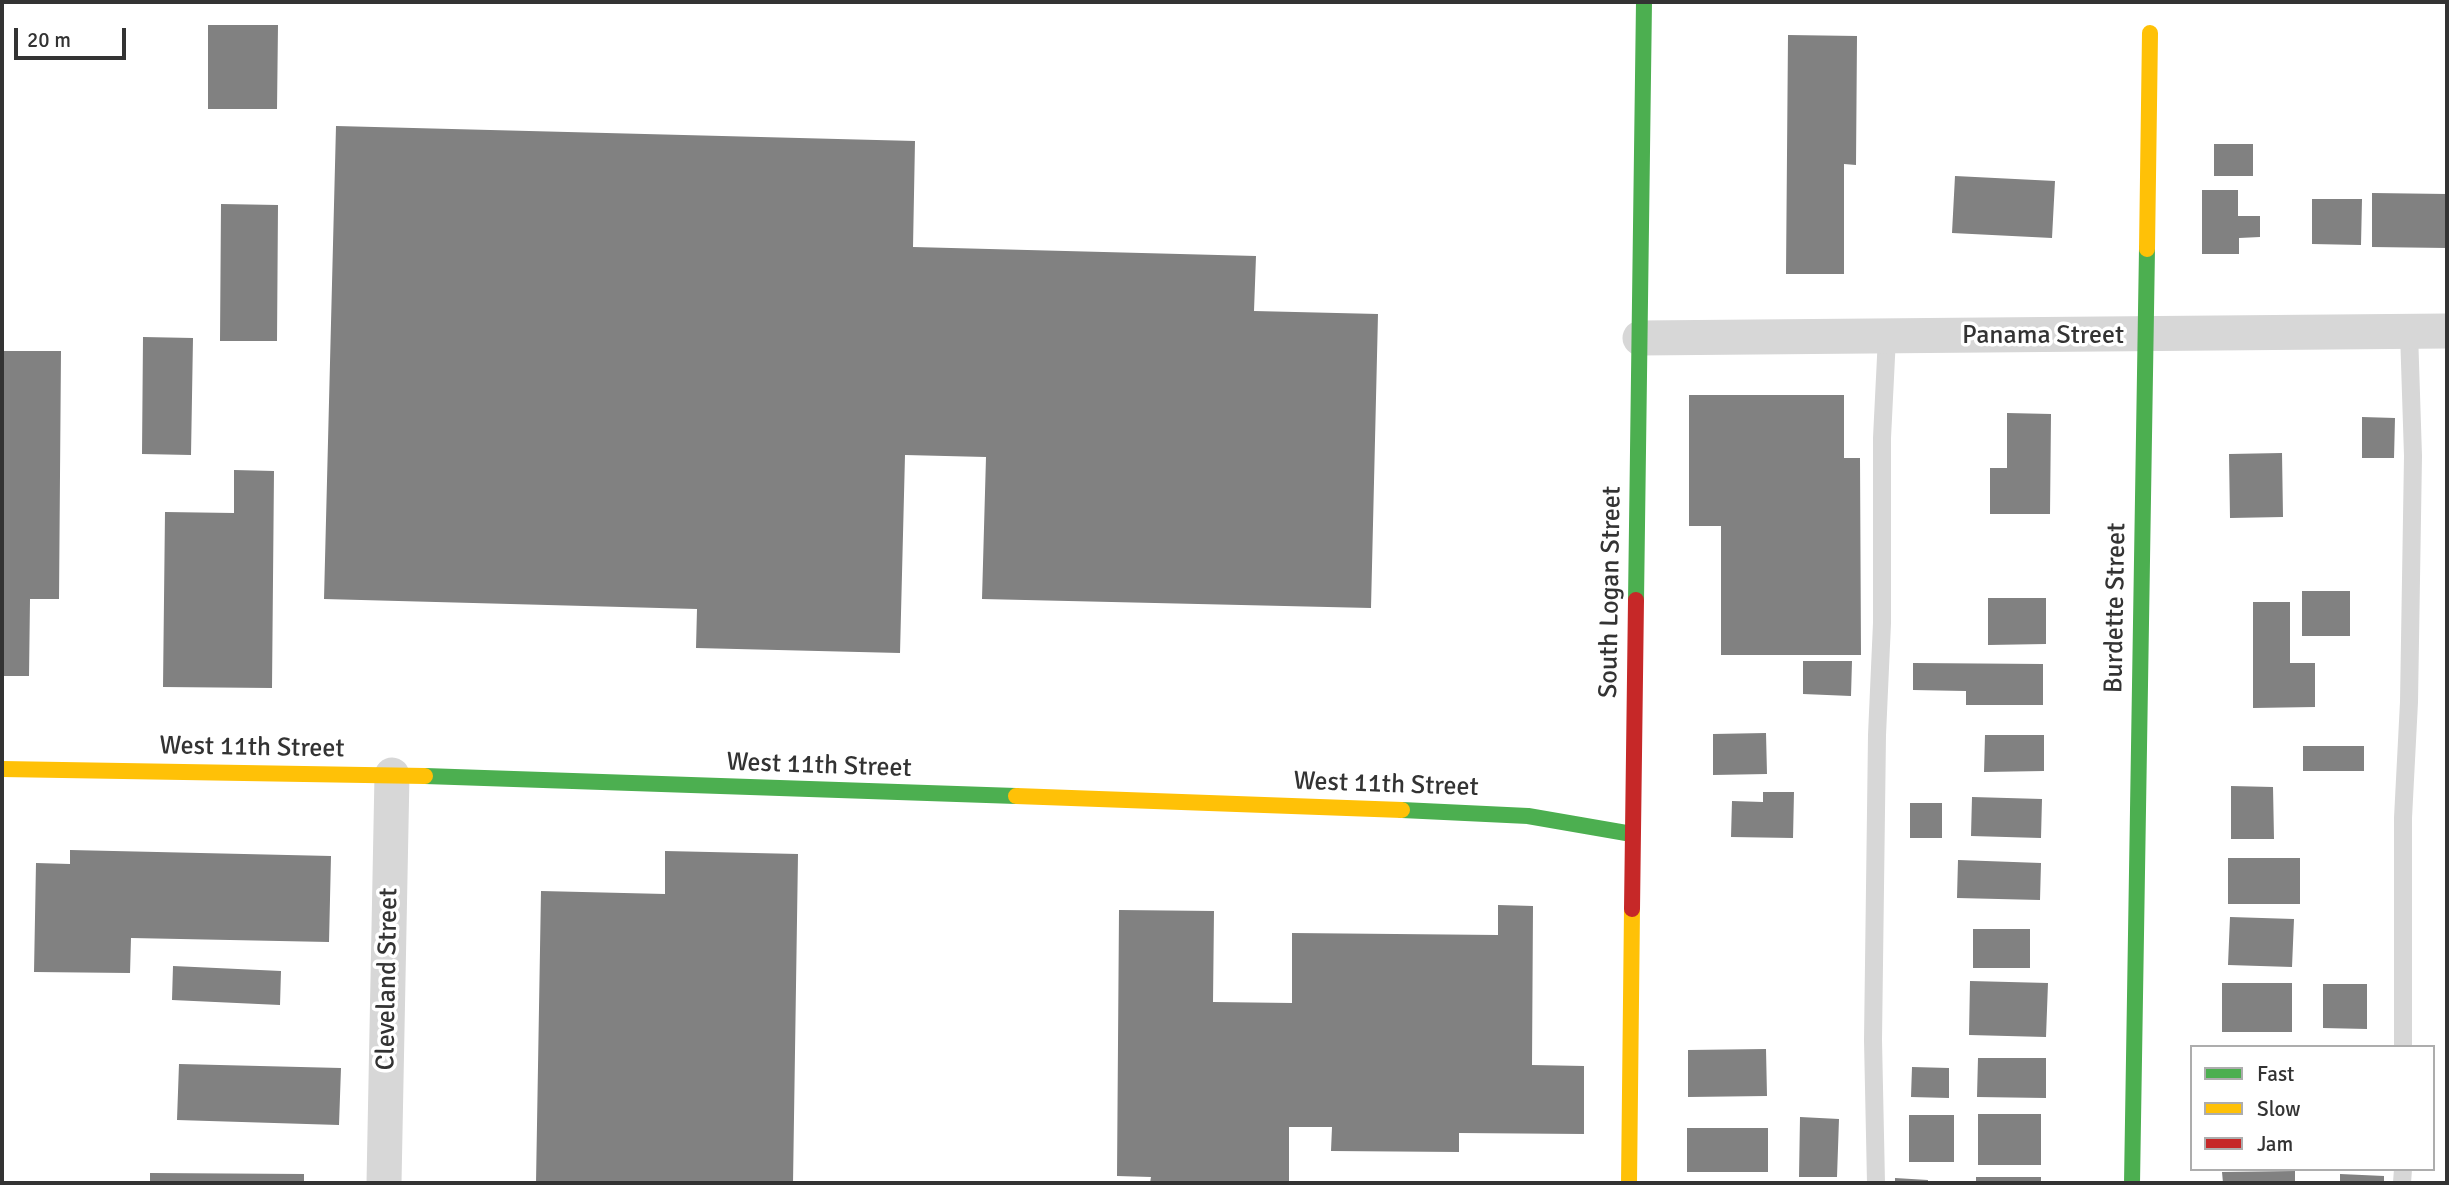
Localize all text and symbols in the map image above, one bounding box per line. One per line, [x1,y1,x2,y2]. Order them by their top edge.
scale bar [18,14,130,58]
text: 20 m [27,27,71,53]
street label: Panama Street [1962,320,2124,352]
street label: South Logan Street [1594,486,1628,698]
street label: Burdette Street [2099,522,2133,694]
street label: West 11th Street [159,731,345,765]
street label: West 11th Street [726,747,912,785]
street label: West 11th Street [1293,766,1479,804]
street label: Cleveland Street [371,887,405,1071]
legend [2190,1045,2435,1171]
text: Fast [2257,1061,2294,1087]
text: Slow [2257,1096,2301,1122]
text: Jam [2257,1131,2293,1157]

